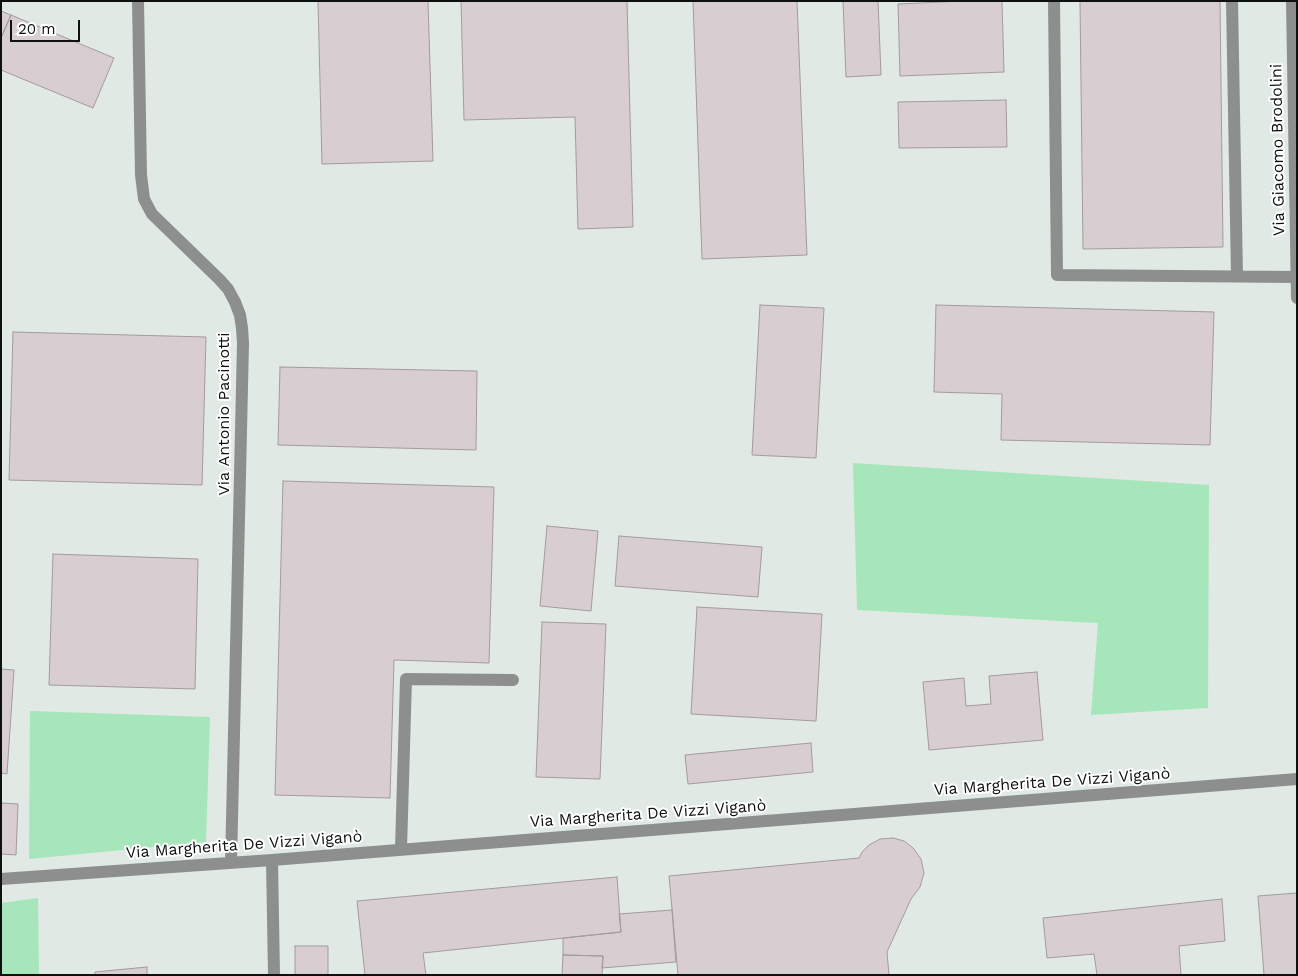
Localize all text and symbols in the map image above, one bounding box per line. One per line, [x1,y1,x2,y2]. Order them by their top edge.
scale bar [12,10,82,42]
text: 20 m [18,20,56,38]
street label: Via Giacomo Brodolini [1267,64,1289,236]
street label: Via Antonio Pacinotti [214,332,234,496]
street label: Via Margherita De Vizzi Viganò [933,764,1171,800]
street label: Via Margherita De Vizzi Viganò [529,796,767,832]
street label: Via Margherita De Vizzi Viganò [125,827,363,863]

